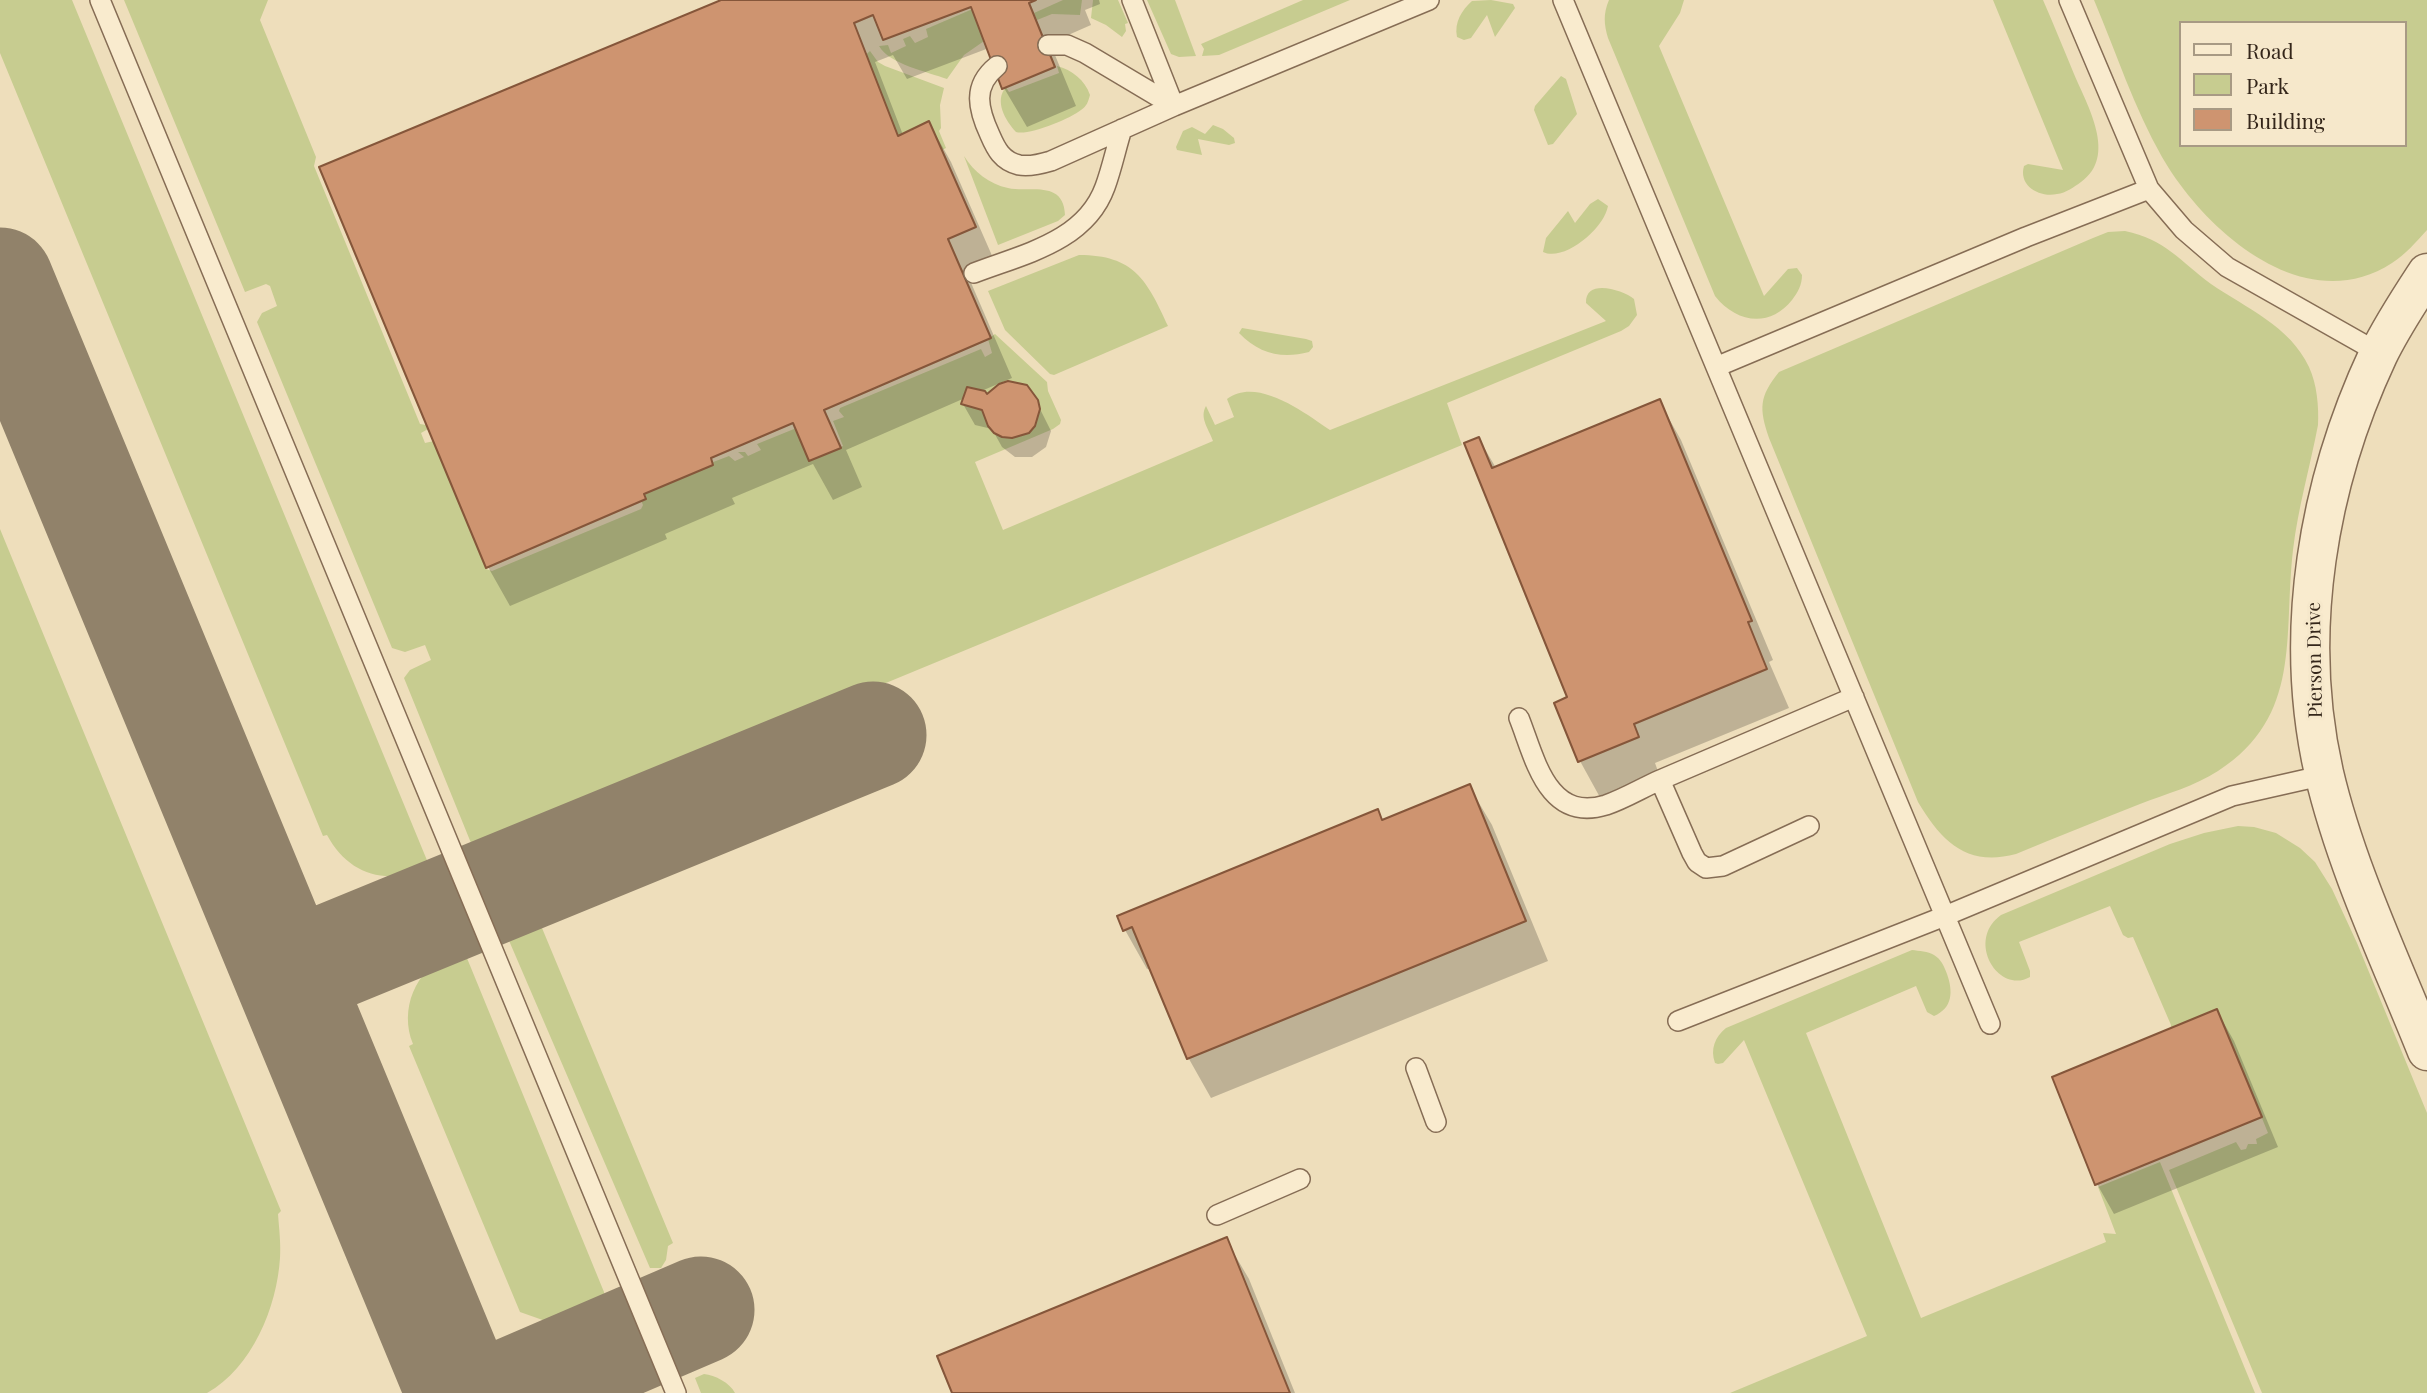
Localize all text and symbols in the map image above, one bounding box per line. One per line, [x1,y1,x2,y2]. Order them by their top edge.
legend [2178,21,2406,147]
text: Road [2246,36,2294,64]
text: Park [2246,71,2289,99]
text: Building [2246,106,2325,134]
street label: Pierson Drive [2303,602,2327,718]

